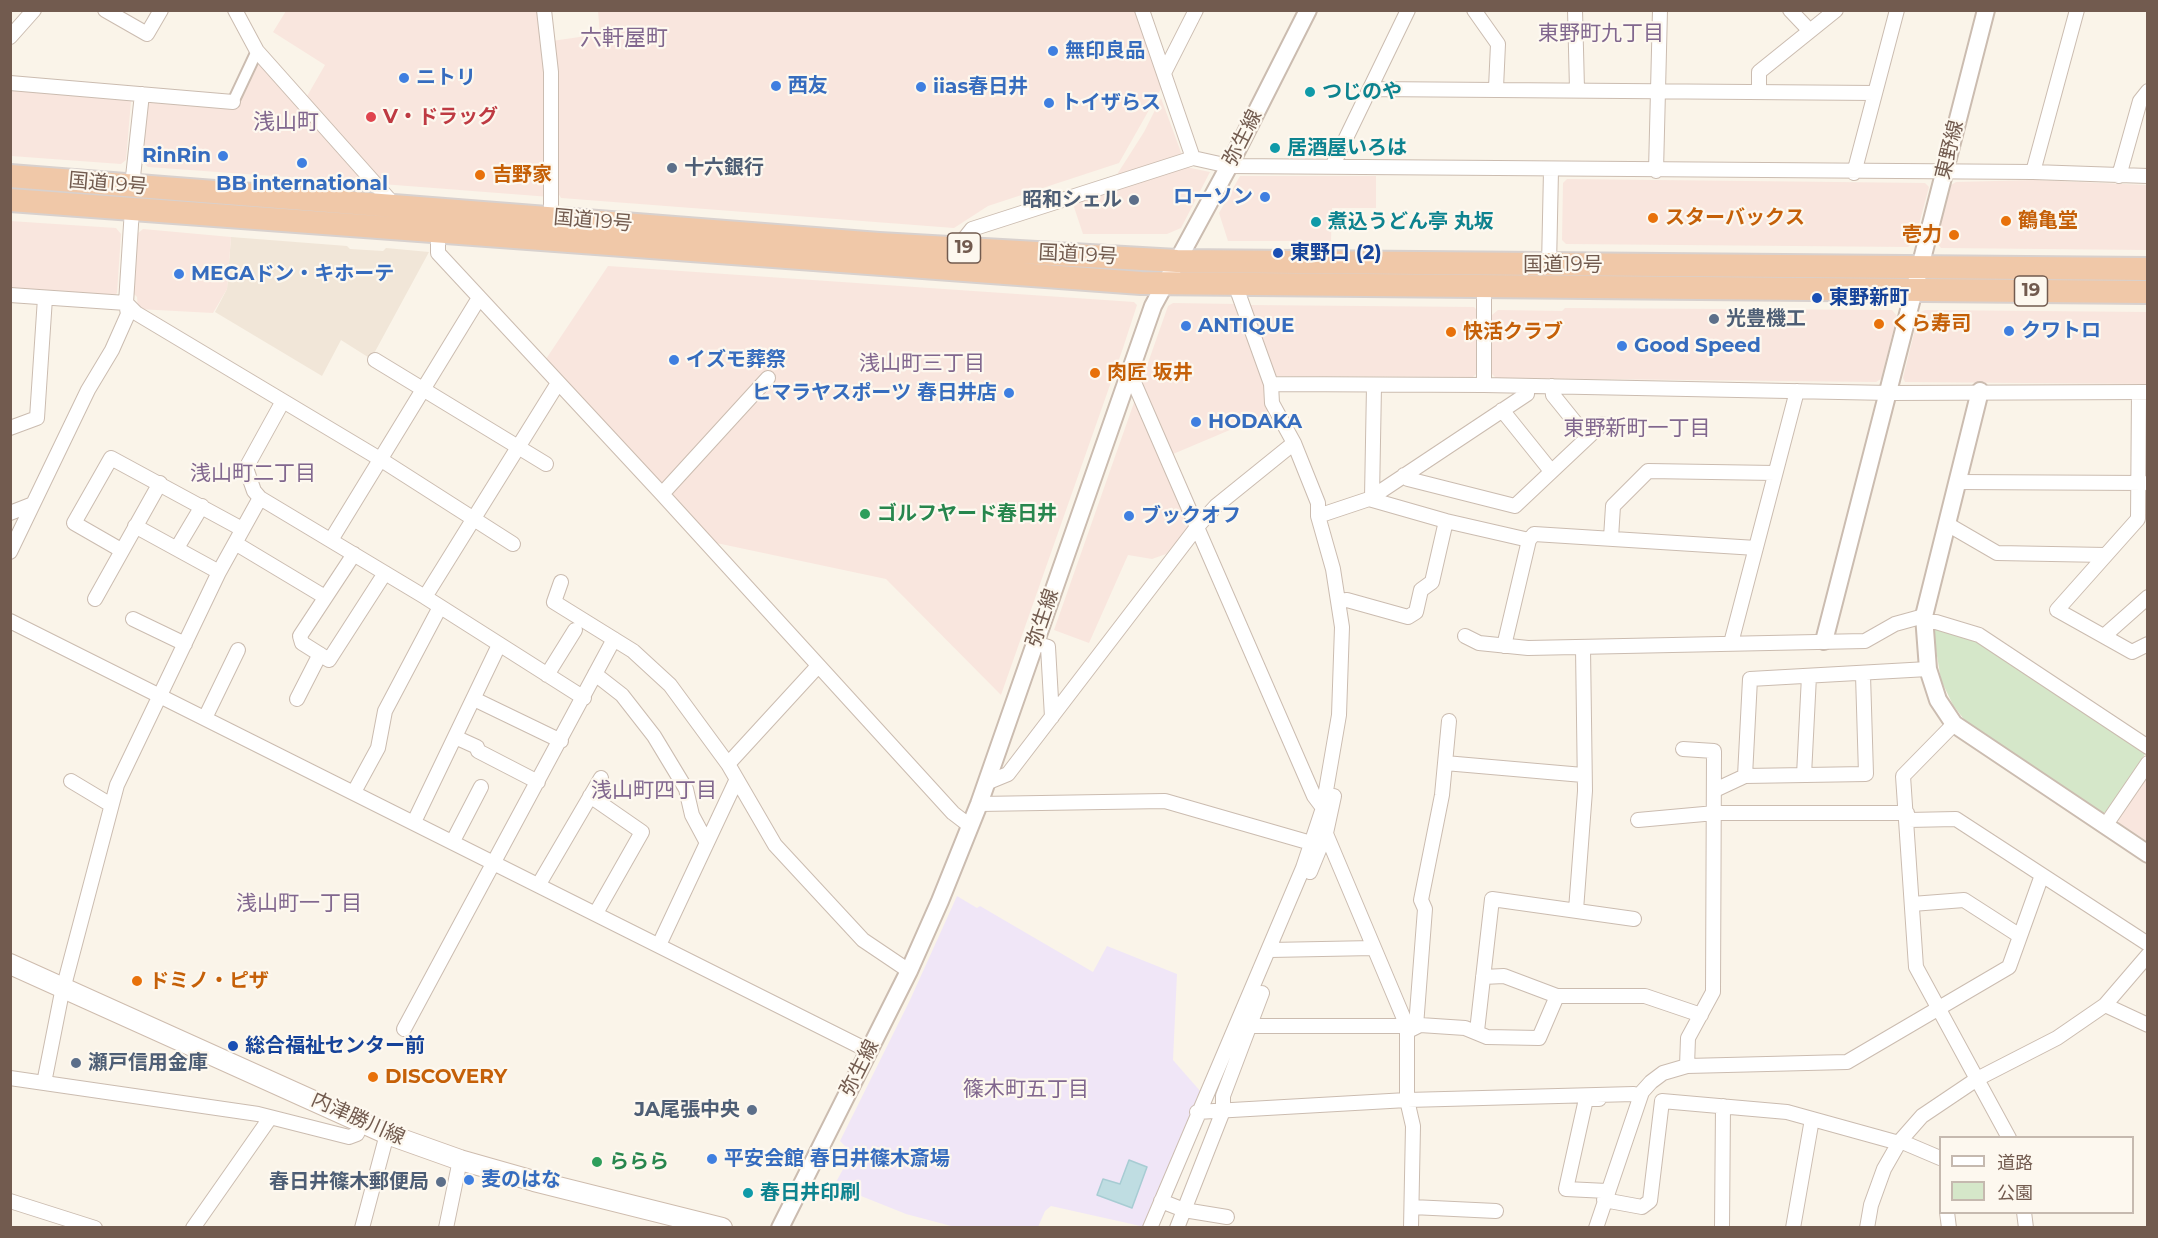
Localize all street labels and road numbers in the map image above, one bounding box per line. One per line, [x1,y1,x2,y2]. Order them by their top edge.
street label: 弥生線 [1219,106,1267,170]
street label: 東野線 [1931,118,1969,182]
street label: 国道19号 [67,169,149,199]
street label: 国道19号 [552,206,634,236]
road number: 19 [948,233,980,263]
street label: 国道19号 [1038,241,1118,269]
street label: 国道19号 [1523,253,1603,277]
road number: 19 [2014,276,2048,306]
street label: 弥生線 [1022,586,1064,650]
street label: 弥生線 [836,1036,884,1100]
street label: 内津勝川線 [307,1088,409,1150]

